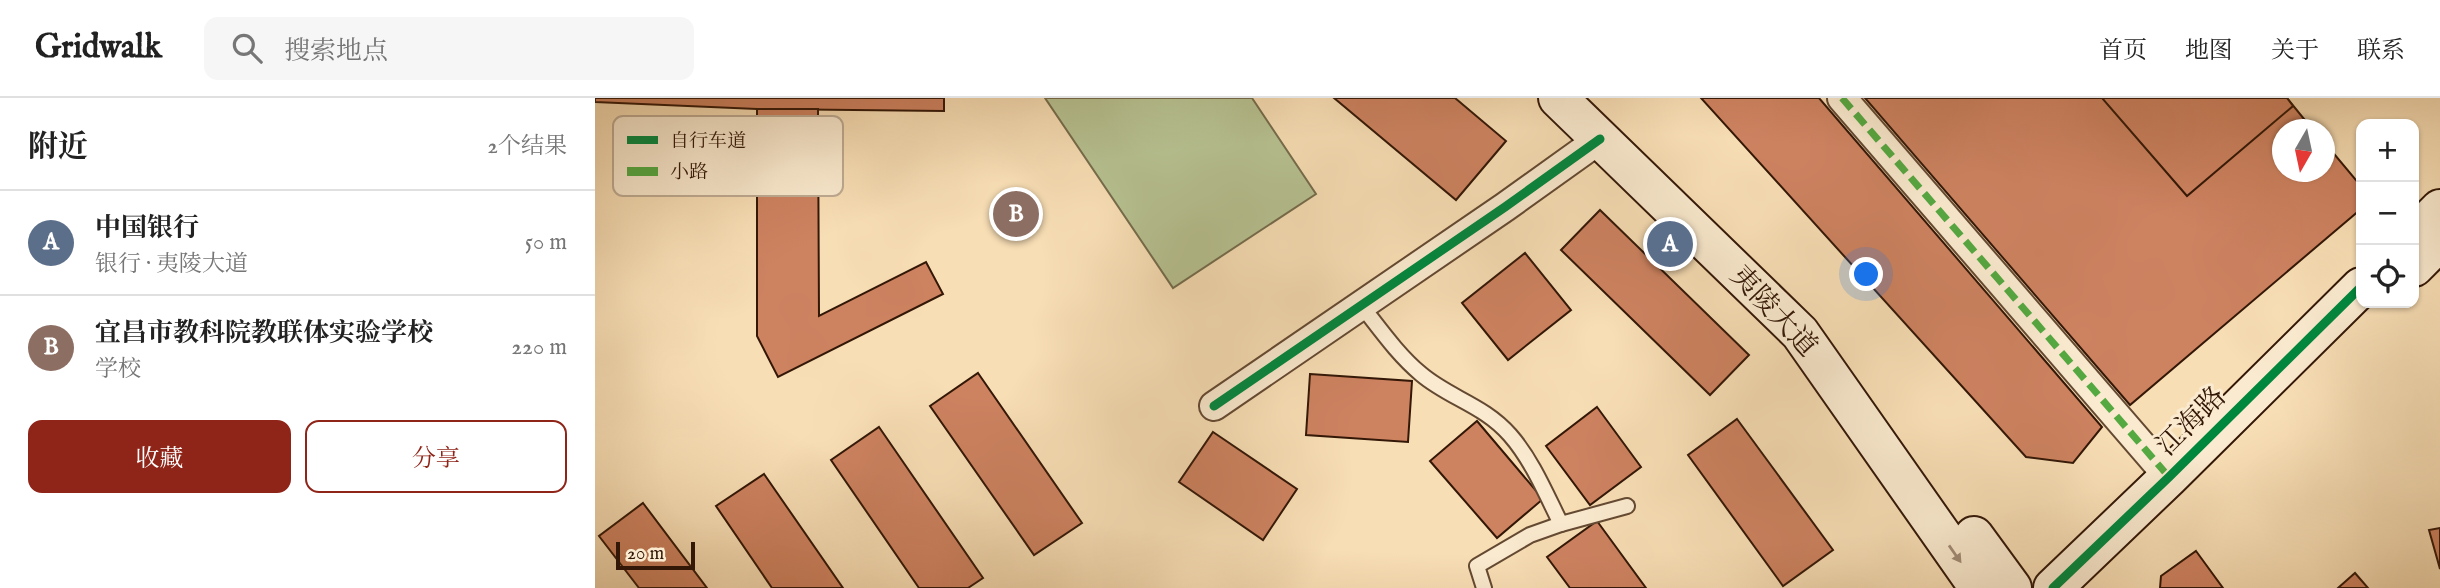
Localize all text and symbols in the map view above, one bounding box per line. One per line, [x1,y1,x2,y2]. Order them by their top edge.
search box [204,17,694,80]
text: Gridwalk [35,27,162,69]
icon: search [228,29,266,67]
text: 搜索地点 [284,35,388,68]
text: 首页 [2099,36,2147,67]
text: 地图 [2185,36,2233,67]
text: 关于 [2271,36,2319,67]
text: 联系 [2357,36,2405,67]
legend [613,116,843,196]
north arrow [2272,119,2335,182]
map controls [2356,119,2419,308]
button: + [2356,119,2419,182]
text: 附近 [28,129,88,167]
text: 自行车道 [670,130,746,154]
text: 2个结果 [487,132,567,161]
text: 小路 [670,161,708,185]
button: − [2356,182,2419,245]
pin: B [993,188,1039,240]
text: 中国银行 [95,212,199,245]
pin: A [1647,218,1693,270]
text: A [43,228,59,257]
text: 50 m [525,228,567,257]
button: locate [2356,245,2419,308]
text: 银行 · 夷陵大道 [95,250,248,279]
your location [1849,257,1883,291]
street label: 夷陵大道 [1722,259,1824,365]
text: 宜昌市教科院教联体实验学校 [95,317,433,350]
text: B [43,333,59,362]
text: 220 m [511,333,567,362]
text: 学校 [95,355,141,384]
street label: 江海路 [2150,380,2234,464]
button: 收藏 [28,420,291,493]
button: 分享 [305,420,567,493]
scale bar [616,539,695,571]
text: 20 m [627,542,664,566]
one-way arrow [1948,545,1962,563]

